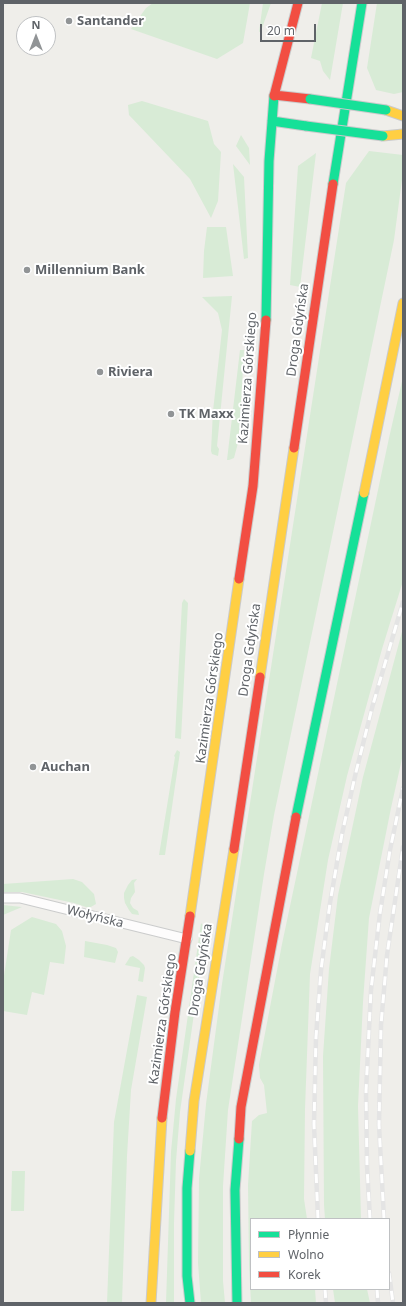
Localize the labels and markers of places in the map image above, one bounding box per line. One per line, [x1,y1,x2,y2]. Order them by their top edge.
place label: Santander [77,13,144,29]
marker: Santander [64,16,74,26]
place label: Millennium Bank [35,262,145,278]
marker: Millennium Bank [22,265,32,275]
place label: Riviera [108,364,153,380]
marker: Riviera [95,367,105,377]
place label: TK Maxx [179,406,234,422]
marker: TK Maxx [166,409,176,419]
place label: Auchan [41,759,90,775]
marker: Auchan [28,762,38,772]

